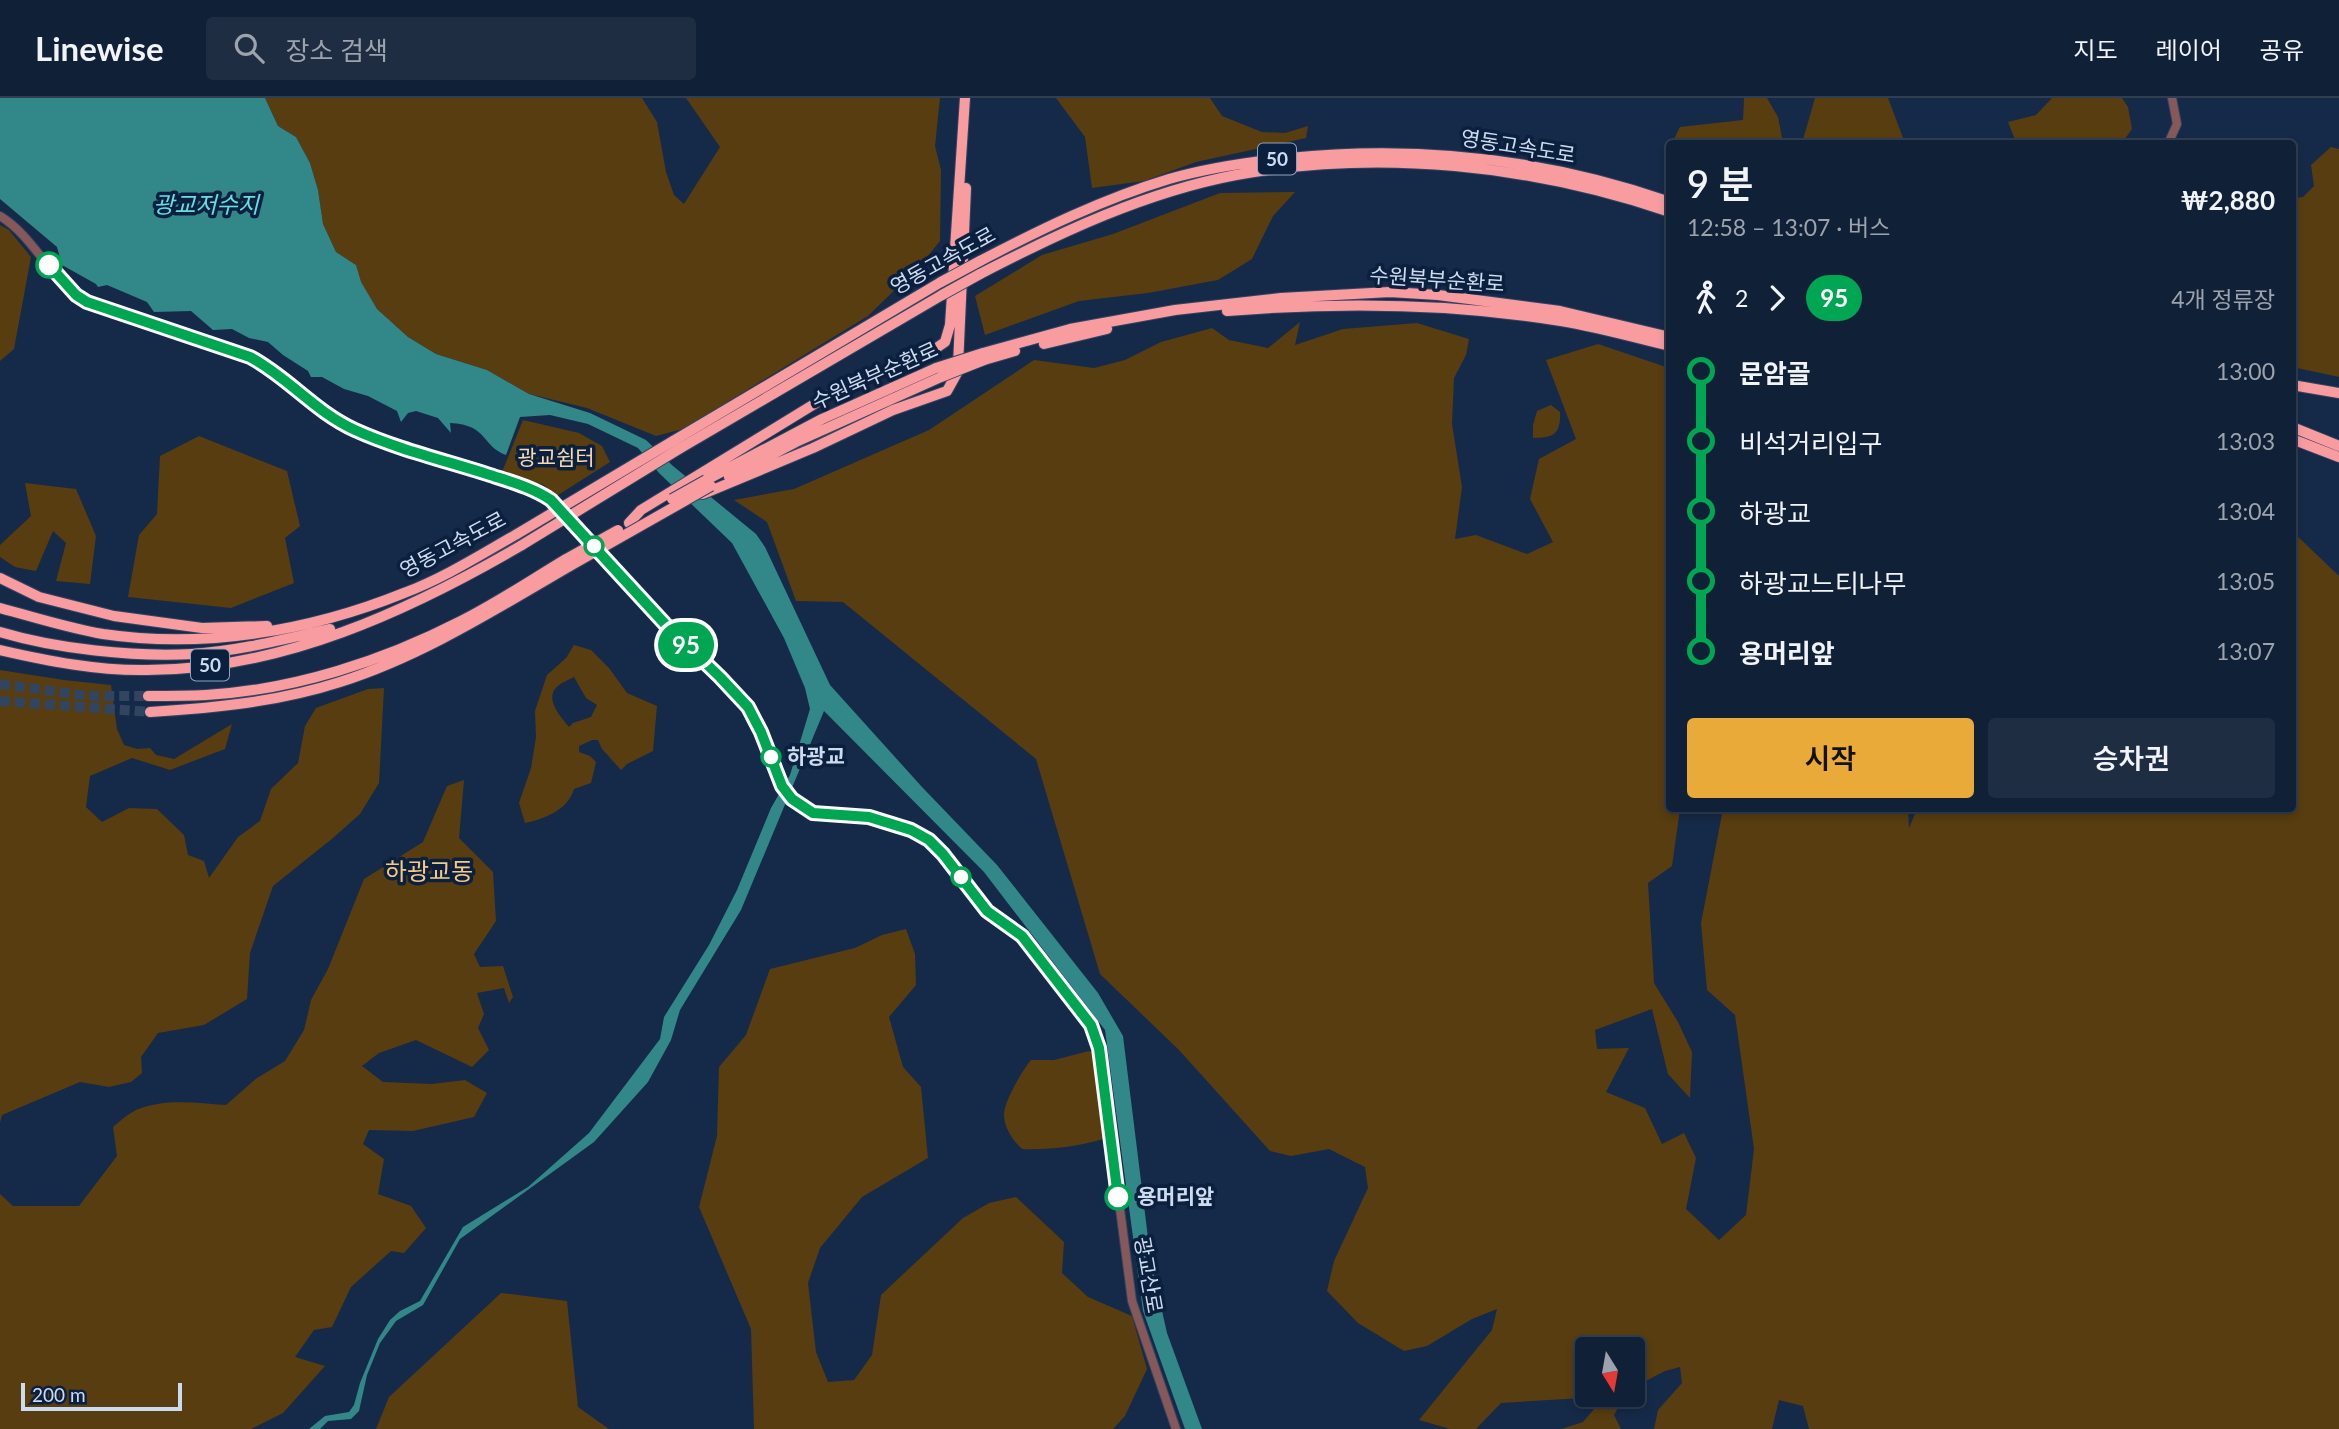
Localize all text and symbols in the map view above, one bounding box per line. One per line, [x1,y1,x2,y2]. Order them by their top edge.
search box [206,17,696,80]
text: Linewise [35,28,164,68]
icon: search [230,29,268,67]
text: 장소 검색 [286,34,388,66]
text: 지도 [2073,35,2118,64]
text: 레이어 [2156,35,2222,64]
text: 공유 [2260,35,2304,64]
street label: 영동고속도로 [1459,124,1577,167]
road number: 50 [1258,143,1296,174]
text: 9 분 [1687,160,1753,206]
text: ₩2,880 [2181,184,2275,216]
water label: 광교저수지 [153,190,261,218]
text: 12:58 – 13:07 · 버스 [1687,213,1890,241]
street label: 영동고속도로 [886,221,999,299]
unlabelled marker [36,252,62,278]
street label: 수원북부순환로 [1369,261,1505,296]
icon: walk [1687,279,1725,317]
icon: forward [1758,279,1796,317]
text: 95 [1820,283,1848,312]
text: 2 [1735,284,1748,312]
text: 4개 정류장 [2171,285,2275,313]
street label: 수원북부순환로 [808,336,941,414]
text: 문암골 [1739,357,1811,389]
text: 13:00 [2216,357,2275,385]
text: 비석거리입구 [1739,427,1883,459]
text: 13:03 [2216,427,2275,455]
park label: 광교쉼터 [517,444,595,469]
text: 하광교 [1739,497,1811,529]
text: 13:04 [2216,497,2275,525]
street label: 영동고속도로 [395,505,509,582]
unlabelled marker [584,536,604,556]
text: 하광교느티나무 [1739,567,1906,599]
text: 13:05 [2216,567,2275,595]
line badge: 95 [654,622,718,668]
text: 95 [672,630,700,659]
text: 용머리앞 [1739,637,1835,669]
text: 13:07 [2216,637,2275,665]
road number: 50 [191,650,229,680]
button: 시작 [1687,718,1974,798]
button: 승차권 [1988,718,2275,798]
place label: 하광교 [787,743,845,768]
marker: 하광교 [761,747,781,767]
district label: 하광교동 [385,856,473,885]
unlabelled marker [951,867,971,887]
place label: 용머리앞 [1137,1183,1214,1208]
marker: 용머리앞 [1105,1184,1131,1210]
street label: 광교산로 [1130,1235,1168,1315]
north arrow [1575,1337,1645,1407]
map controls [1575,1337,1645,1407]
scale bar [21,1380,182,1412]
text: 200 m [32,1383,86,1406]

